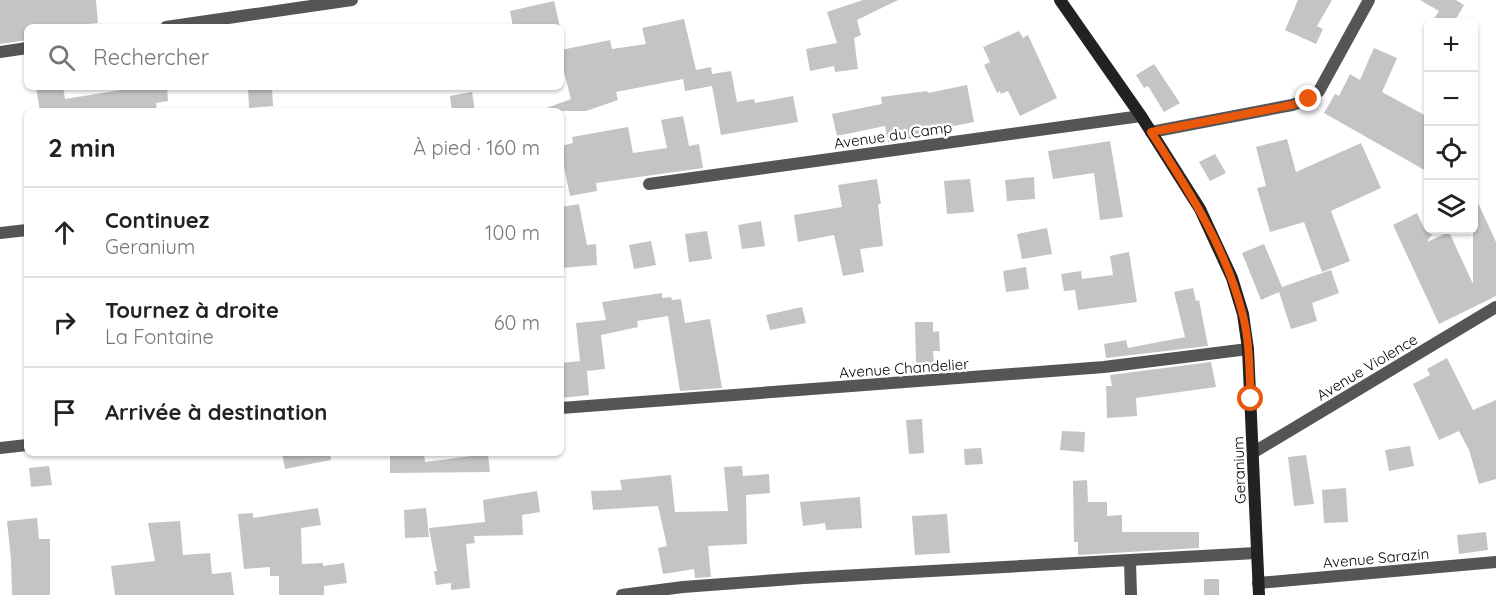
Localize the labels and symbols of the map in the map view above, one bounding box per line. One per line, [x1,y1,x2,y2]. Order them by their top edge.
route end [1295,85,1321,111]
street label: Avenue du Camp [833,117,953,153]
street label: Avenue Violence [1313,329,1421,405]
street label: Avenue Chandelier [839,354,970,382]
route start [1237,385,1263,411]
street label: Geranium [1228,436,1250,504]
street label: Avenue Sarazin [1322,544,1430,572]

